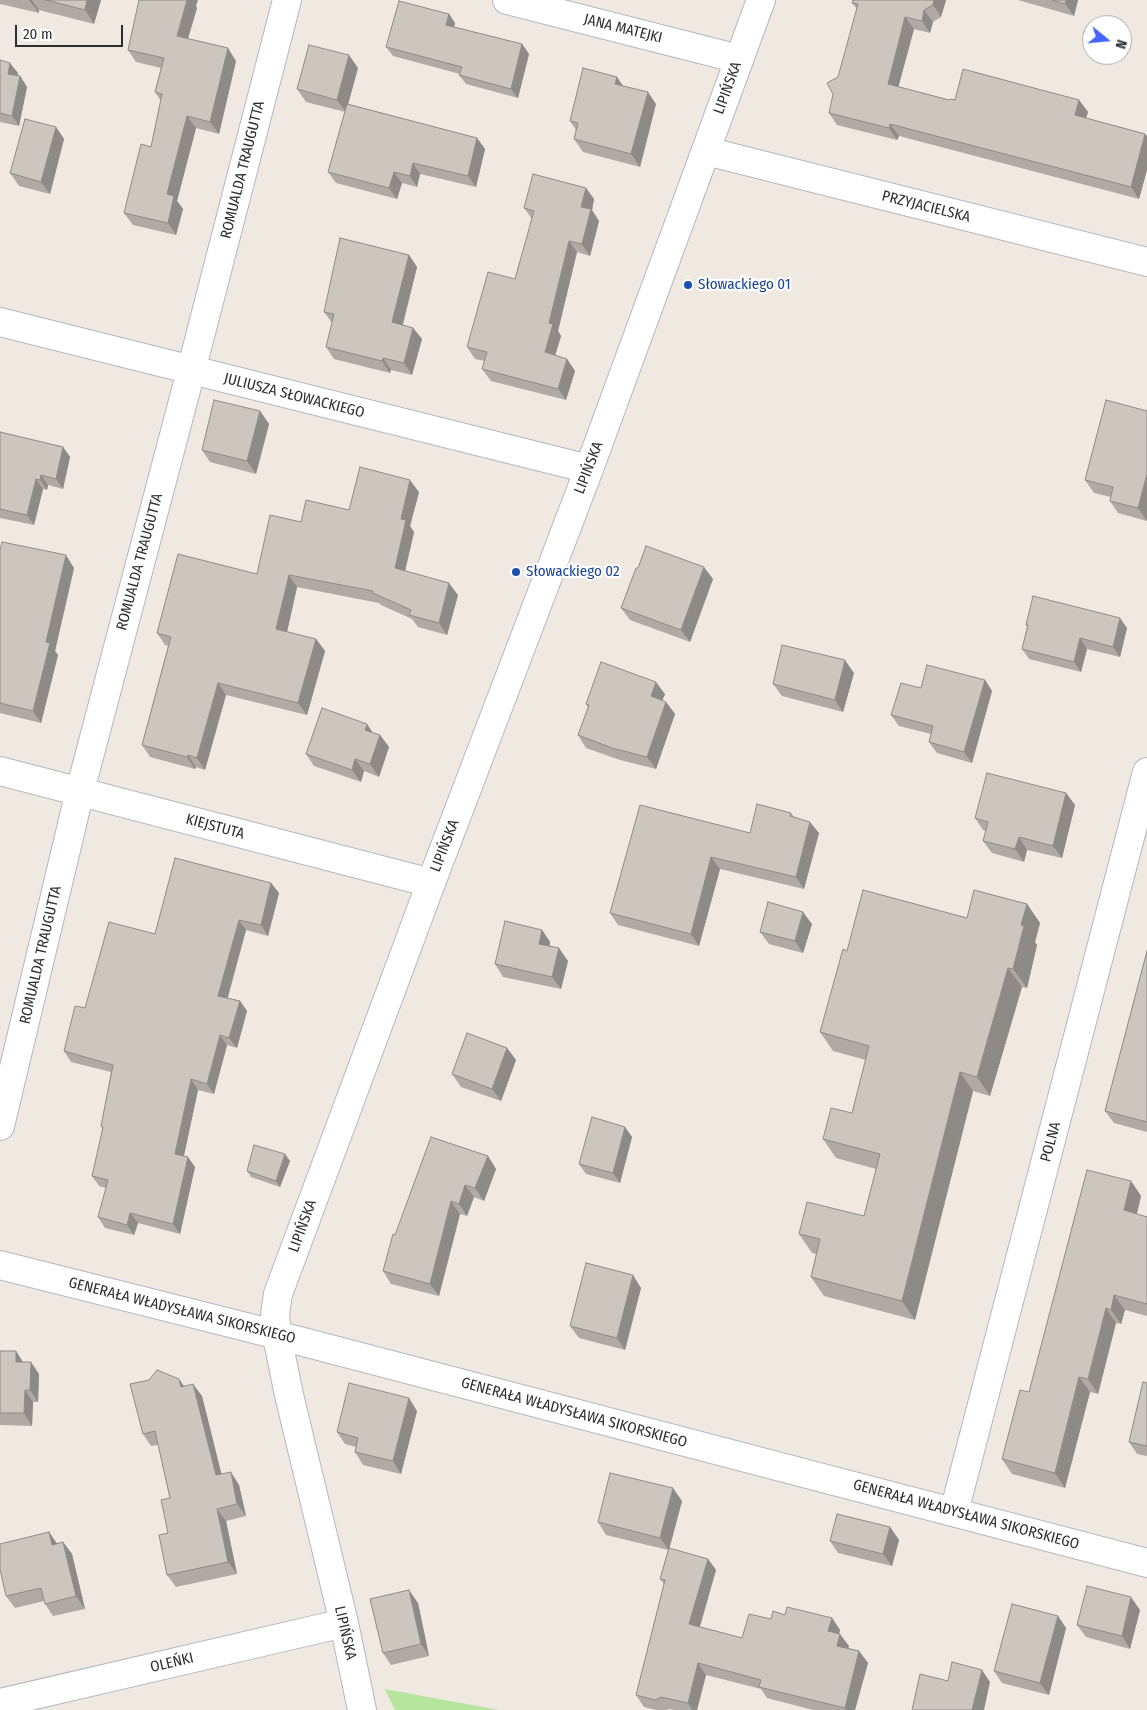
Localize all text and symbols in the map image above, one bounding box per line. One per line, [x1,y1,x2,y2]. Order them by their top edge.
street label: JANA MATEJKI [582,11,664,47]
scale bar [18,15,125,47]
north arrow [1082,15,1132,65]
text: 20 m [23,25,53,43]
text: N [1112,38,1130,51]
street label: LIPIŃSKA [710,59,746,117]
street label: ROMUALDA TRAUGUTTA [217,99,269,241]
street label: PRZYJACIELSKA [880,187,972,227]
place label: Słowackiego 01 [698,276,791,294]
marker: Słowackiego 01 [682,279,694,291]
street label: JULIUSZA SŁOWACKIEGO [222,370,366,422]
street label: LIPIŃSKA [571,439,607,497]
street label: ROMUALDA TRAUGUTTA [113,491,167,633]
place label: Słowackiego 02 [526,563,620,581]
marker: Słowackiego 02 [510,566,522,578]
street label: KIEJSTUTA [184,811,246,843]
street label: LIPIŃSKA [427,817,463,875]
street label: ROMUALDA TRAUGUTTA [16,884,66,1026]
street label: POLNA [1037,1120,1065,1164]
street label: LIPIŃSKA [285,1197,321,1255]
street label: GENERAŁA WŁADYSŁAWA SIKORSKIEGO [67,1274,297,1348]
street label: GENERAŁA WŁADYSŁAWA SIKORSKIEGO [459,1374,689,1452]
street label: GENERAŁA WŁADYSŁAWA SIKORSKIEGO [851,1476,1081,1554]
street label: LIPIŃSKA [330,1604,360,1662]
street label: OLEŃKI [149,1649,195,1677]

